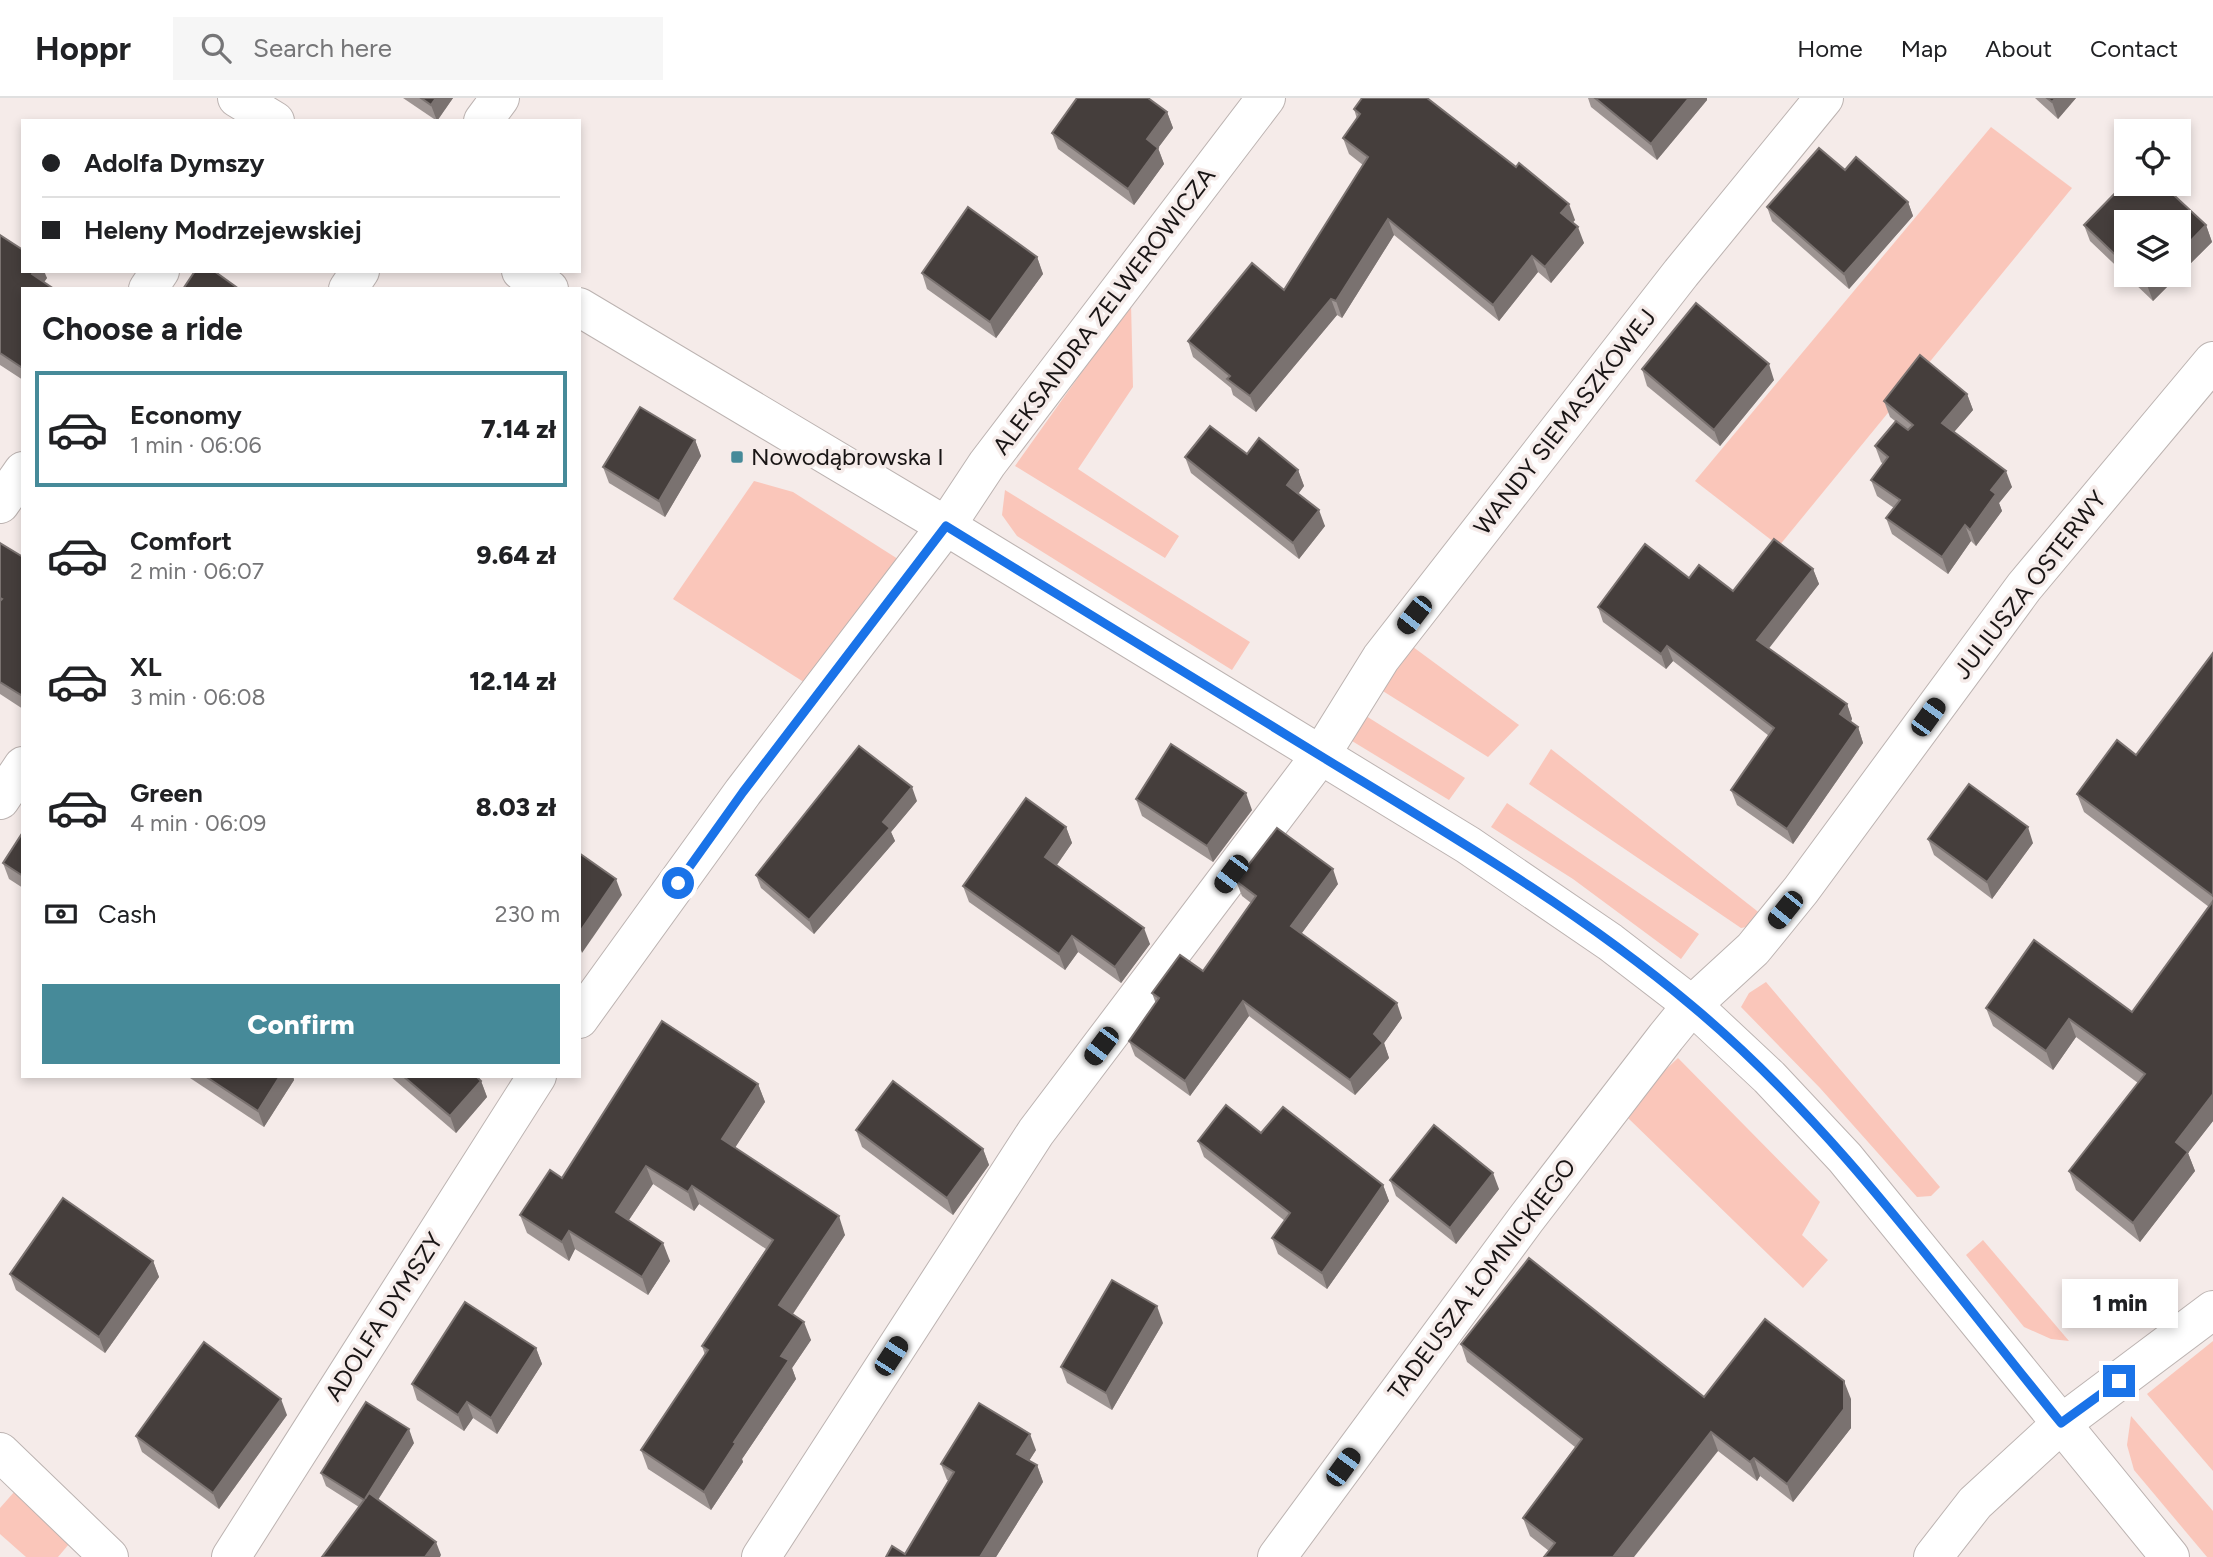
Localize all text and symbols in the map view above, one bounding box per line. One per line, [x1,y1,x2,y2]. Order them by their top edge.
search box [173,17,663,80]
text: Hoppr [35,29,131,68]
icon: search [197,29,235,67]
text: Search here [253,32,392,64]
text: Home [1797,34,1863,63]
text: Map [1901,34,1947,63]
text: About [1985,34,2052,63]
text: Contact [2090,34,2178,63]
map controls [2114,119,2191,287]
button: locate [2114,119,2191,196]
text: Adolfa Dymszy [84,147,265,179]
street label: ALEKSANDRA ZELWEROWICZA [986,161,1222,460]
button: layers [2114,210,2191,287]
text: Heleny Modrzejewskiej [84,214,362,246]
street label: WANDY SIEMASZKOWEJ [1467,303,1662,540]
text: Choose a ride [42,310,243,348]
icon: car [46,398,109,461]
text: Economy [130,399,242,431]
text: 7.14 zł [481,413,556,445]
text: 1 min · 06:06 [130,431,261,459]
place label: Nowodąbrowska I [751,442,944,471]
marker: Nowodąbrowska I [729,449,745,465]
street label: JULIUSZA OSTERWY [1947,484,2112,685]
icon: car [46,524,109,587]
text: Comfort [130,525,232,557]
text: 9.64 zł [476,539,556,571]
text: 2 min · 06:07 [130,557,264,585]
car [1393,592,1436,638]
icon: car [46,650,109,713]
text: XL [130,651,162,683]
text: 12.14 zł [469,665,556,697]
text: 3 min · 06:08 [130,683,266,711]
car [1908,694,1949,740]
icon: car [46,776,109,839]
text: Green [130,777,203,809]
text: 8.03 zł [476,791,556,823]
text: 4 min · 06:09 [130,809,266,837]
car [1210,851,1253,897]
route start [662,867,694,899]
car [1764,887,1807,933]
icon: cash [42,895,80,933]
text: Cash [98,898,157,930]
text: 230 m [495,900,560,928]
button: Confirm [42,984,560,1064]
car [1080,1023,1123,1069]
street label: TADEUSZA ŁOMNICKIEGO [1382,1153,1582,1405]
street label: ADOLFA DYMSZY [318,1227,449,1406]
callout: 1 min [2061,1280,2177,1328]
text: 1 min [2093,1289,2147,1317]
car [871,1333,912,1379]
route end [2103,1365,2135,1397]
car [1323,1444,1364,1490]

